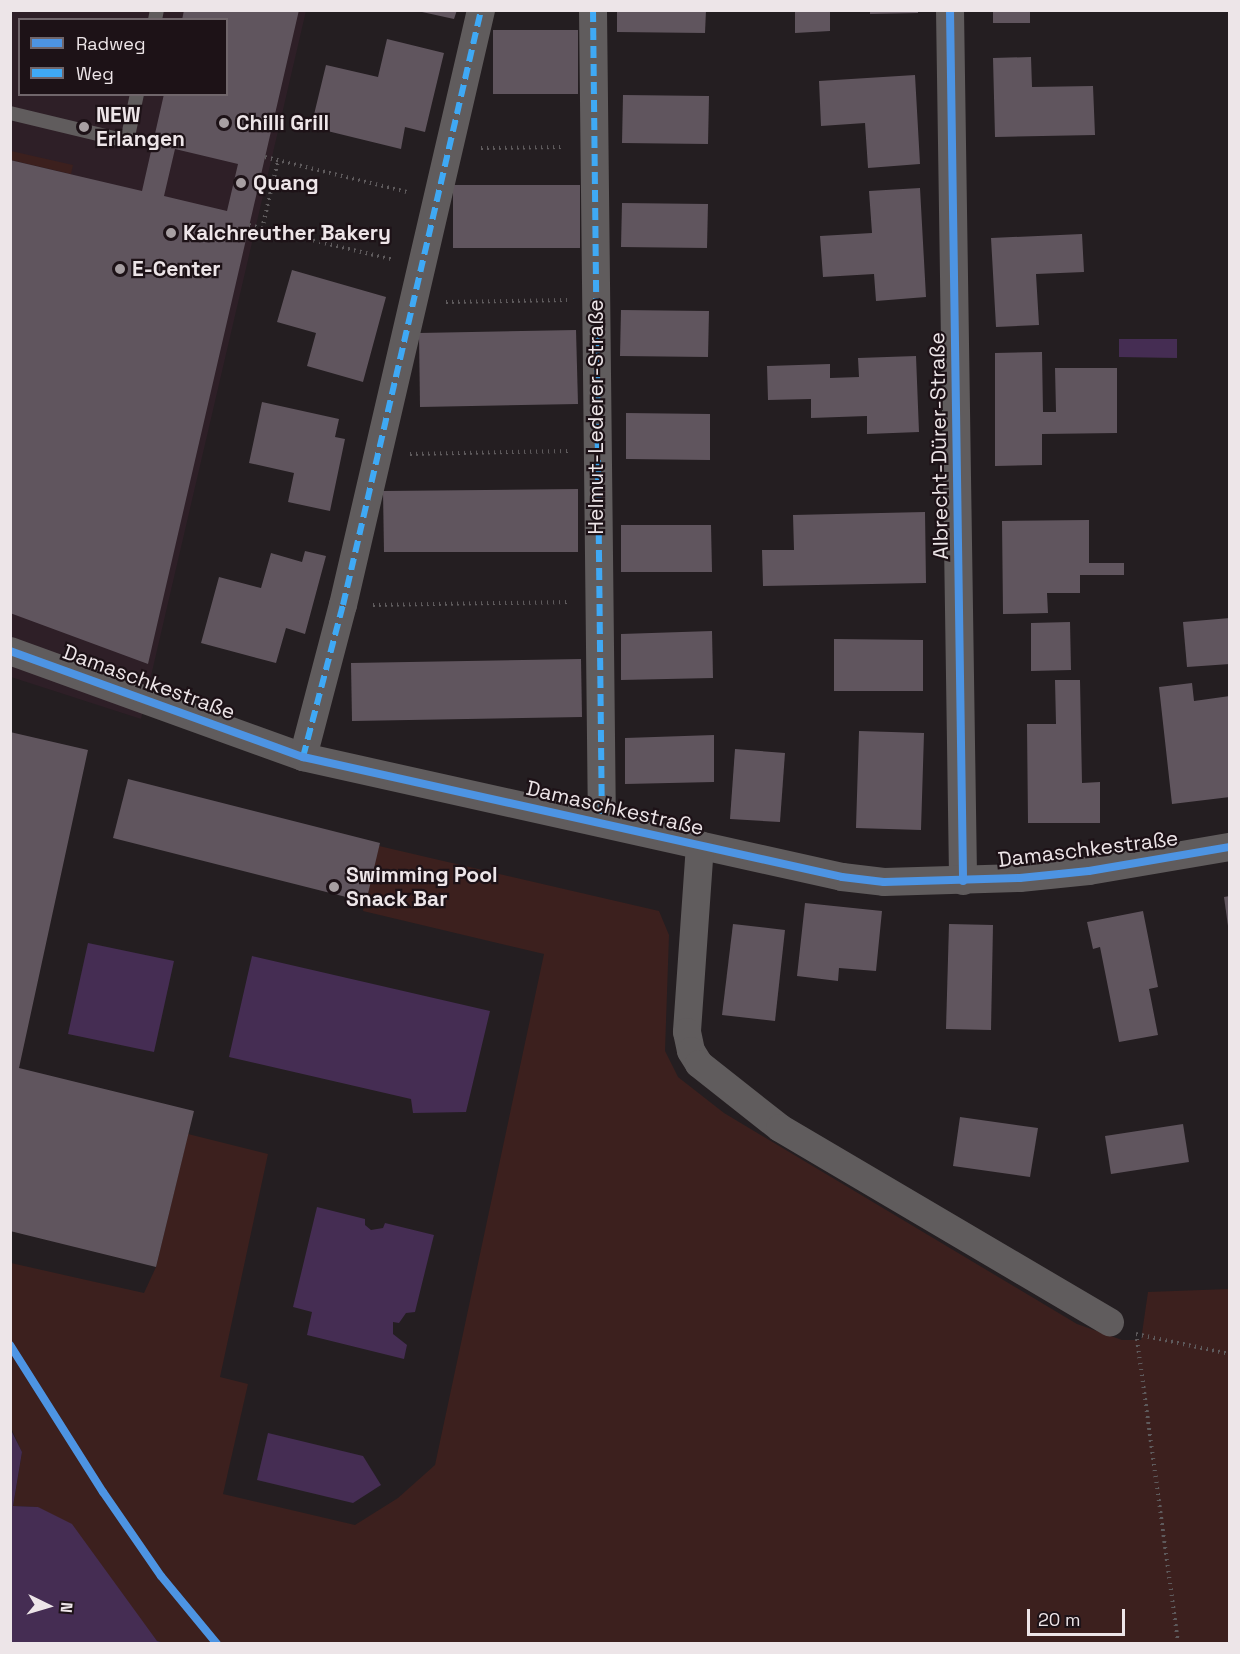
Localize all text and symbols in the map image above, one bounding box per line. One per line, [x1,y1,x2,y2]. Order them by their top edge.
legend [18,18,228,96]
text: Radweg [76,32,146,55]
text: Weg [76,62,114,85]
place label: NEW Erlangen [96,102,185,152]
place label: Chilli Grill [236,110,329,136]
marker: Chilli Grill [217,116,231,130]
marker: NEW Erlangen [77,120,91,134]
place label: Quang [253,170,319,196]
marker: Quang [234,176,248,190]
place label: Kalchreuther Bakery [183,220,391,246]
marker: Kalchreuther Bakery [164,226,178,240]
place label: E-Center [132,256,221,282]
marker: E-Center [113,262,127,276]
street label: Helmut-Lederer-Straße [583,299,609,535]
street label: Albrecht-Dürer-Straße [924,332,954,560]
street label: Damaschkestraße [59,639,239,725]
street label: Damaschkestraße [524,775,706,841]
street label: Damaschkestraße [996,825,1180,873]
place label: Swimming Pool Snack Bar [346,862,498,912]
marker: Swimming Pool Snack Bar [327,880,341,894]
north arrow [18,1576,78,1636]
scale bar [1030,1597,1128,1635]
text: N [56,1601,77,1614]
text: 20 m [1038,1608,1081,1631]

